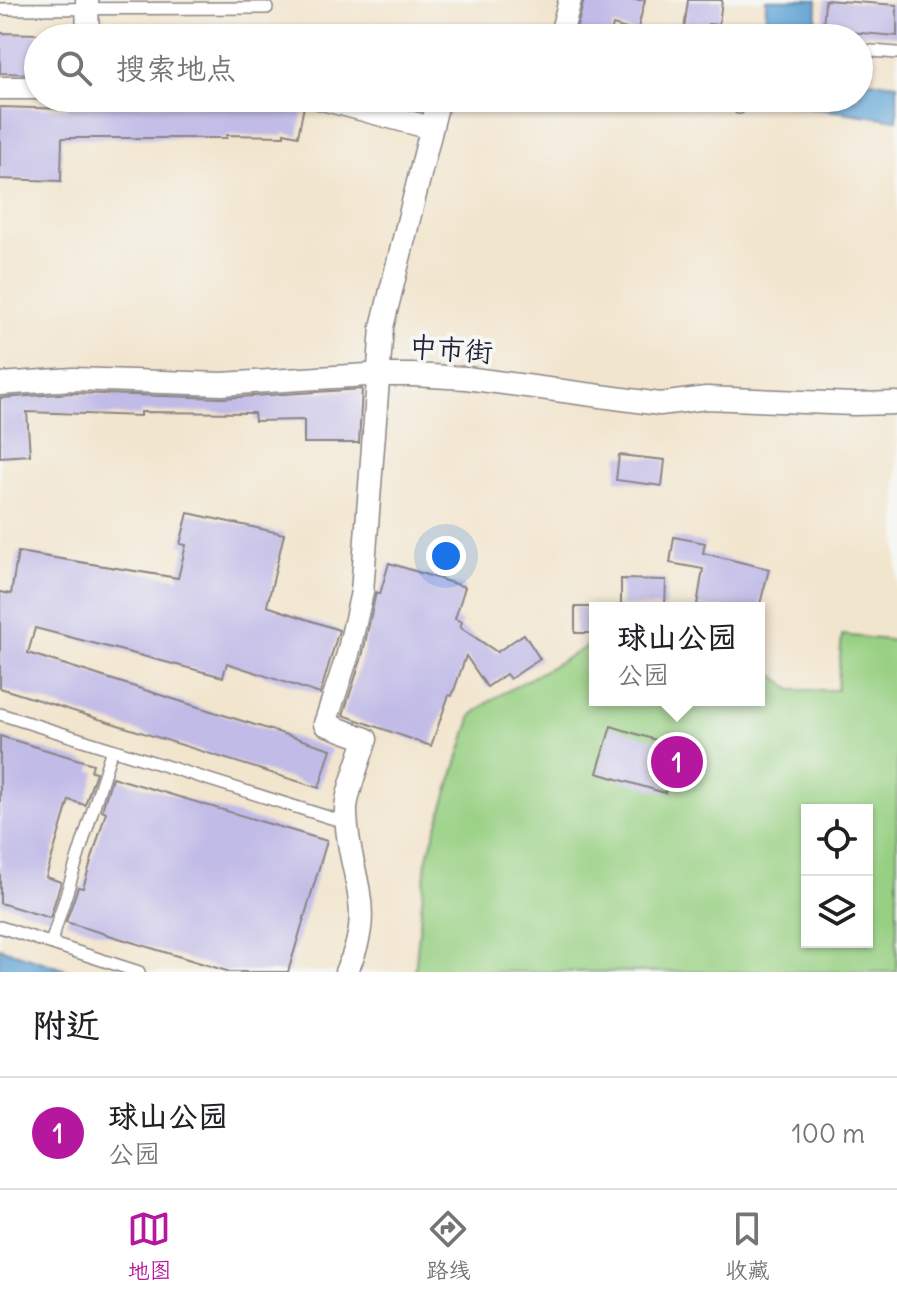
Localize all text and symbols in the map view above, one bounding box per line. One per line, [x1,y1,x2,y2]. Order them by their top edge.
search box [24,24,873,112]
icon: search [52,46,96,90]
text: 搜索地点 [116,49,236,87]
street label: 中市街 [408,328,494,370]
your location [426,536,466,576]
popup [589,602,765,706]
text: 球山公园 [617,618,737,656]
text: 公园 [617,658,669,691]
pin: 1 [651,732,703,792]
map controls [801,804,873,948]
button: locate [801,804,873,876]
button: layers [801,876,873,948]
text: 附近 [32,1003,100,1046]
text: 球山公园 [108,1097,228,1135]
text: 1 [53,1117,63,1150]
text: 100 m [791,1117,865,1150]
text: 公园 [108,1137,160,1170]
tab: 地图 [127,1207,172,1284]
tab: 路线 [426,1207,471,1284]
tab: 收藏 [725,1207,770,1284]

